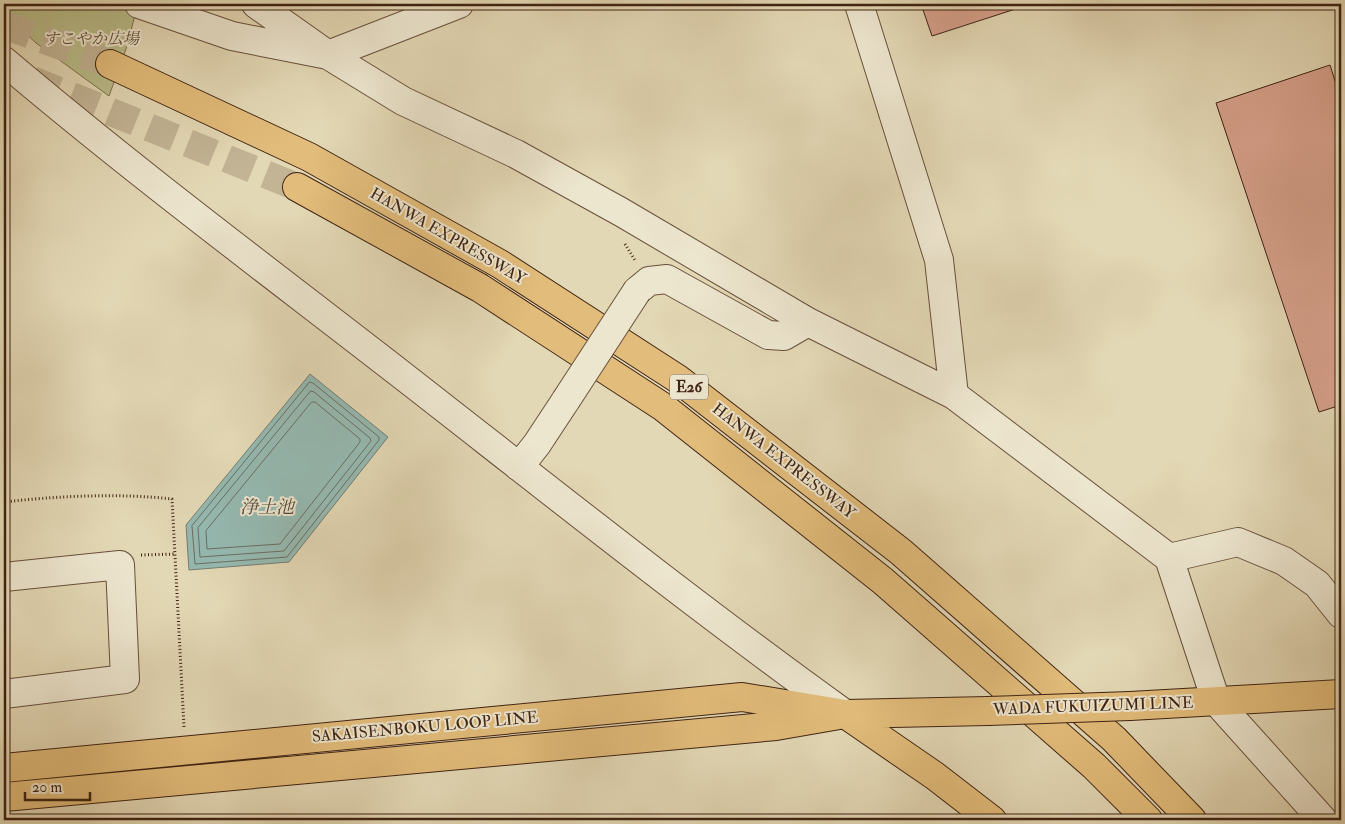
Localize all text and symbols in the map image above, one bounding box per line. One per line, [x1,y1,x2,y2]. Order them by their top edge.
park label: すこやか広場 [43,29,141,49]
street label: HANWA EXPRESSWAY [367,183,530,289]
road number: E26 [670,374,708,400]
street label: HANWA EXPRESSWAY [708,399,861,524]
water label: 浄土池 [240,496,296,519]
street label: WADA FUKUIZUMI LINE [991,693,1194,720]
street label: SAKAISENBOKU LOOP LINE [311,707,539,747]
scale bar [25,769,90,801]
text: 20 m [32,778,62,797]

